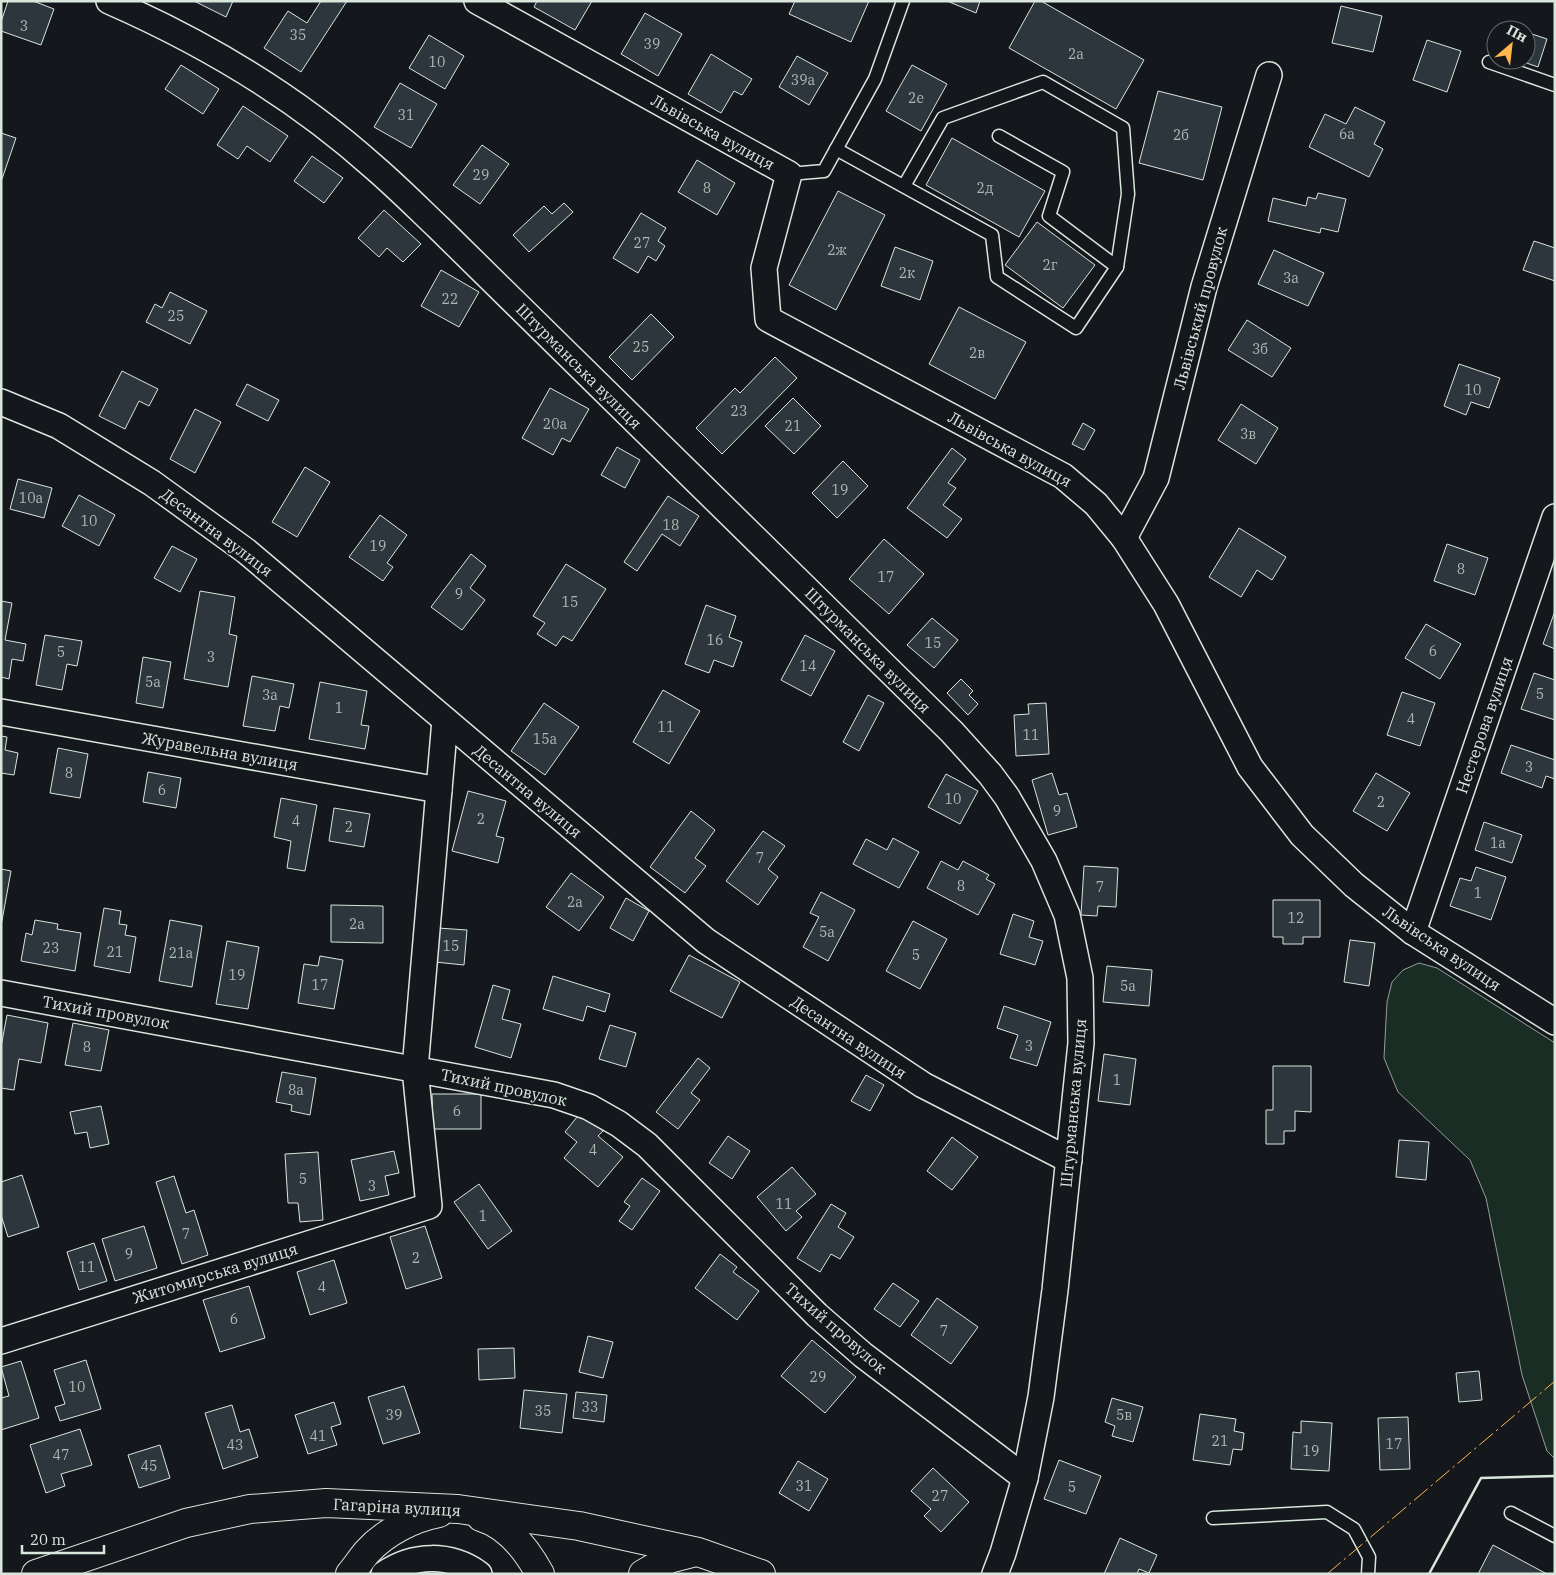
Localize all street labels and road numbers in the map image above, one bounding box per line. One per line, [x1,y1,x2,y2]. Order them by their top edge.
street label: Львівська вулиця [648,90,778,174]
street label: Львівський провулок [1169,224,1232,392]
street label: Штурманська вулиця [512,299,646,433]
street label: Львівська вулиця [945,407,1075,491]
street label: Десантна вулиця [157,483,277,581]
street label: Штурманська вулиця [801,583,935,717]
street label: Нестерова вулиця [1451,654,1517,796]
street label: Журавельна вулиця [140,727,300,775]
street label: Десантна вулиця [470,740,586,842]
street label: Львівська вулиця [1379,901,1505,995]
street label: Тихий провулок [41,991,172,1033]
street label: Десантна вулиця [787,991,911,1083]
street label: Штурманська вулиця [1056,1018,1090,1188]
street label: Тихий провулок [439,1064,570,1110]
street label: Житомирська вулиця [130,1238,300,1308]
street label: Тихий провулок [781,1278,892,1378]
street label: Гагаріна вулиця [332,1494,462,1520]

